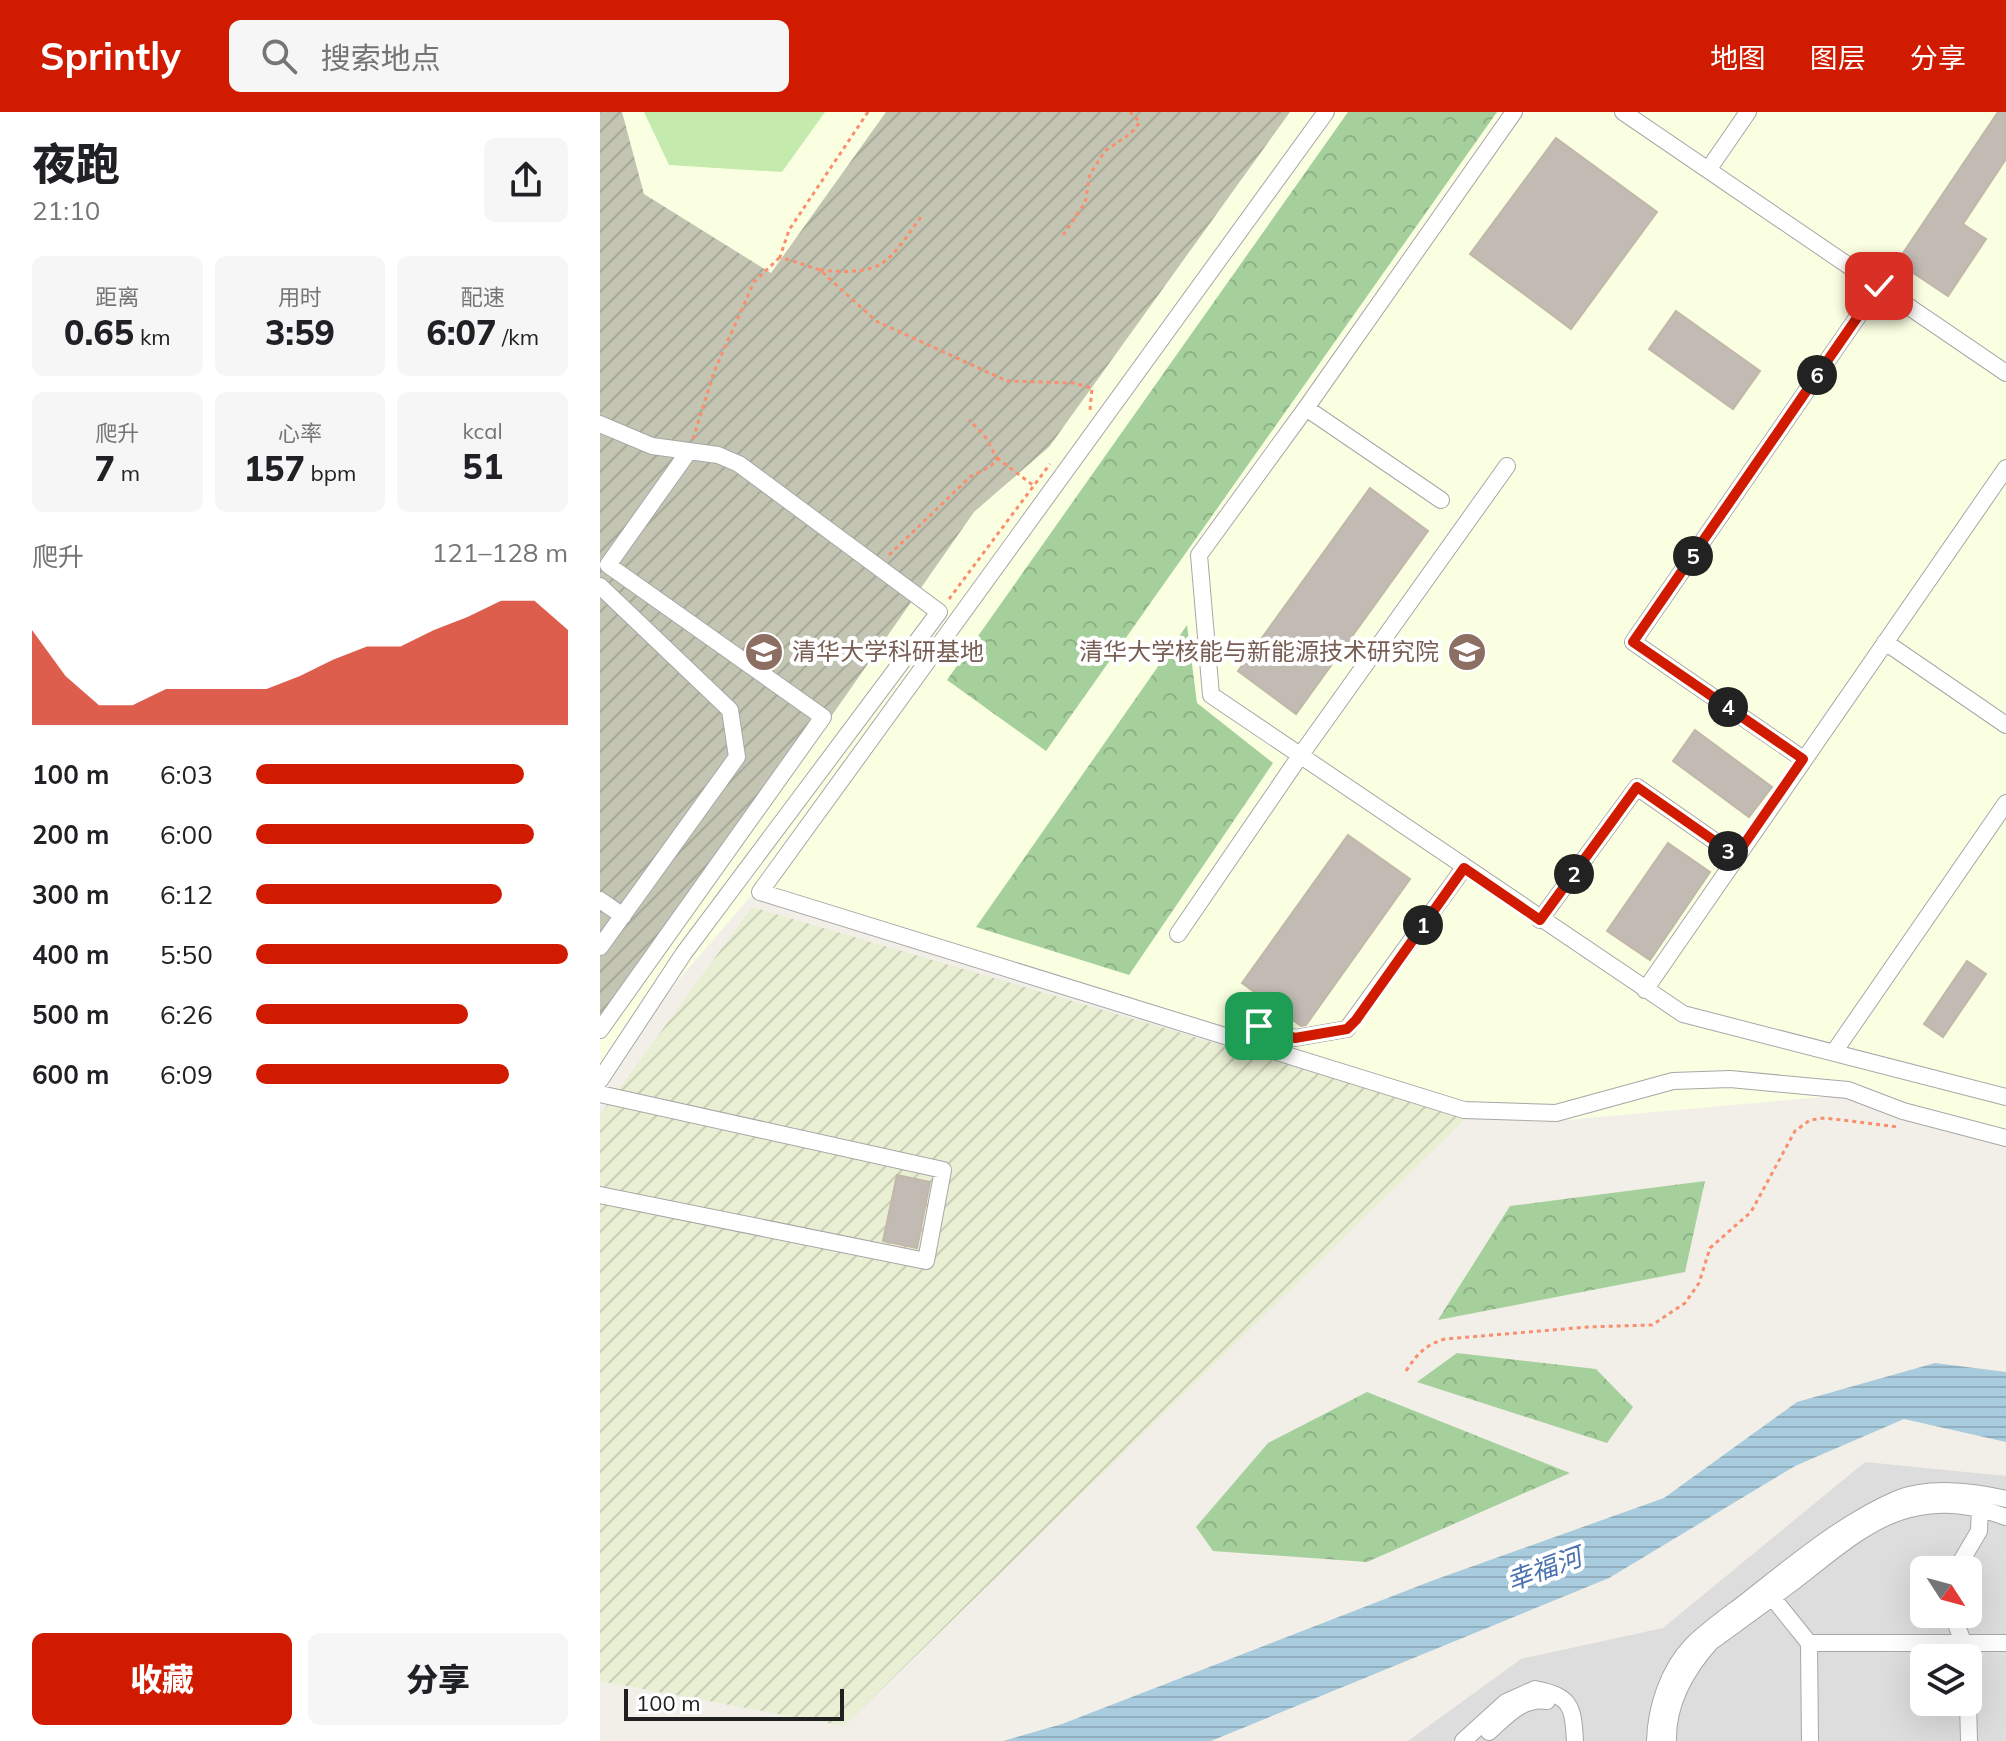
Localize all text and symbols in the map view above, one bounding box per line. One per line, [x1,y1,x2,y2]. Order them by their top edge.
search box [229,20,789,92]
text: Sprintly [40,32,181,80]
icon: search [257,34,301,78]
text: 搜索地点 [321,39,441,77]
text: 地图 [1710,40,1766,75]
text: 图层 [1810,40,1866,75]
text: 分享 [1910,40,1966,75]
text: 夜跑 [32,136,120,191]
button: share [484,138,568,222]
text: 21:10 [32,194,100,227]
pin [1845,252,1913,320]
icon: check [1857,264,1901,308]
text: 距离 [95,283,139,311]
text: 用时 [278,283,322,311]
text: 配速 [461,283,505,311]
text: 0.65 [64,311,134,354]
text: 3:59 [265,311,335,354]
text: 6:07 [426,311,496,354]
text: km [134,323,171,351]
text: /km [496,323,539,351]
pin: 6 [1797,355,1837,395]
text: 6 [1810,361,1824,389]
text: kcal [463,417,503,445]
text: 爬升 [95,419,139,447]
text: 心率 [278,419,322,447]
text: 51 [462,445,503,488]
text: 7 [95,447,115,490]
text: 157 [244,447,305,490]
text: m [115,459,140,487]
text: bpm [305,459,356,487]
text: 121–128 m [432,536,568,569]
pin: 5 [1673,536,1713,576]
text: 爬升 [32,540,84,573]
text: 5 [1686,542,1700,570]
school or university icon: 清华大学科研基地 [743,631,785,673]
school or university icon: 清华大学核能与新能源技术研究院 [1446,631,1488,673]
place label: 清华大学科研基地 [792,636,984,666]
place label: 清华大学核能与新能源技术研究院 [1079,636,1439,666]
pin: 4 [1708,687,1748,727]
text: 4 [1721,693,1735,721]
text: 100 m [32,758,109,791]
text: 6:03 [160,758,213,791]
text: 200 m [32,818,109,851]
text: 6:00 [160,818,213,851]
pin: 3 [1708,831,1748,871]
text: 3 [1721,837,1735,865]
pin: 2 [1554,854,1594,894]
text: 2 [1567,860,1581,888]
text: 300 m [32,878,109,911]
text: 6:12 [160,878,213,911]
pin: 1 [1403,905,1443,945]
text: 1 [1416,911,1430,939]
text: 400 m [32,938,109,971]
text: 5:50 [160,938,213,971]
pin [1225,992,1293,1060]
text: 500 m [32,998,109,1031]
text: 6:26 [160,998,213,1031]
icon: arrive [1237,1004,1281,1048]
text: 600 m [32,1058,109,1091]
text: 6:09 [160,1058,213,1091]
water label: 幸福河 [1502,1538,1591,1597]
north arrow [1910,1556,1982,1628]
map controls [1910,1556,1982,1716]
button: 收藏 [32,1633,292,1725]
button: 分享 [308,1633,568,1725]
button: layers [1910,1644,1982,1716]
scale bar [624,1685,844,1721]
text: 100 m [636,1689,701,1717]

